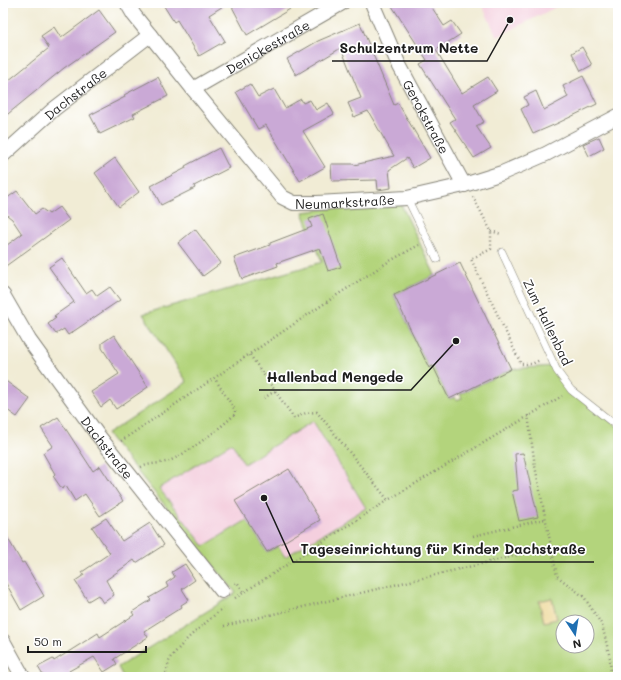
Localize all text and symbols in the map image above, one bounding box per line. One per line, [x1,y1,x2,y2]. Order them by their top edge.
street label: Denickestraße [223,15,312,77]
callout: Schulzentrum Nette [332,35,487,61]
text: Schulzentrum Nette [340,38,478,57]
street label: Dachstraße [40,63,110,123]
street label: Gerokstraße [400,76,454,156]
street label: Neumarkstraße [295,190,395,212]
street label: Zum Hallenbad [520,276,576,368]
callout: Hallenbad Mengede [259,364,411,390]
text: Hallenbad Mengede [267,367,403,386]
street label: Dachstraße [78,412,138,482]
callout: Tageseinrichtung für Kinder Dachstraße [293,536,594,562]
text: Tageseinrichtung für Kinder Dachstraße [300,539,586,558]
north arrow [555,614,595,654]
scale bar [28,628,146,654]
text: 50 m [34,633,62,649]
text: N [572,636,583,652]

